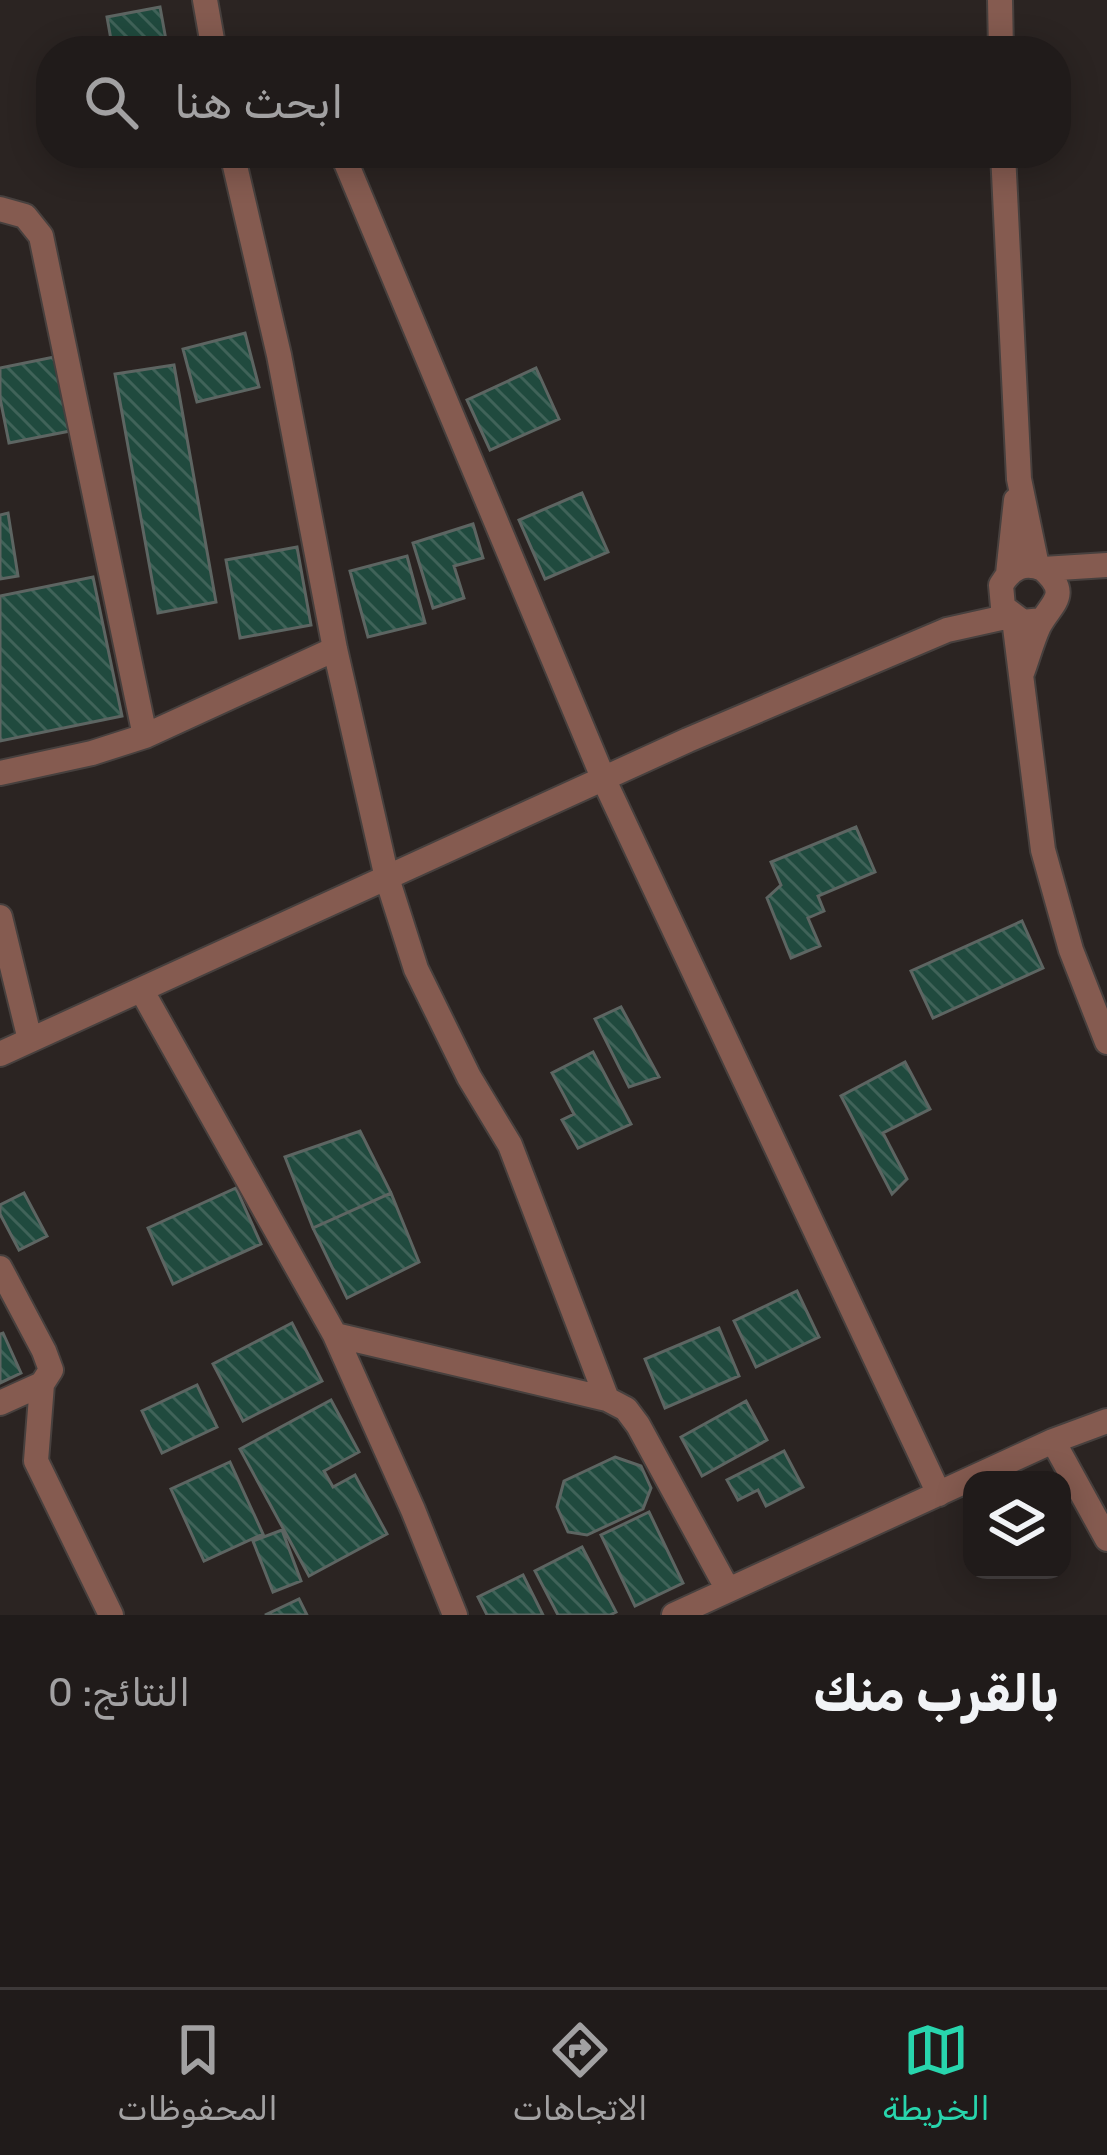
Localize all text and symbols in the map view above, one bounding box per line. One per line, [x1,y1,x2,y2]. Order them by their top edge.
search box [36,36,1071,168]
icon: search [78,69,144,135]
text: ابحث هنا [174,76,344,129]
map controls [963,1471,1071,1579]
button: layers [963,1471,1071,1579]
text: بالقرب منك [813,1663,1059,1724]
text: النتائج: 0 [48,1670,190,1716]
tab: المحفوظات [117,2017,278,2128]
tab: الاتجاهات [512,2017,648,2128]
tab: الخريطة [882,2017,990,2128]

